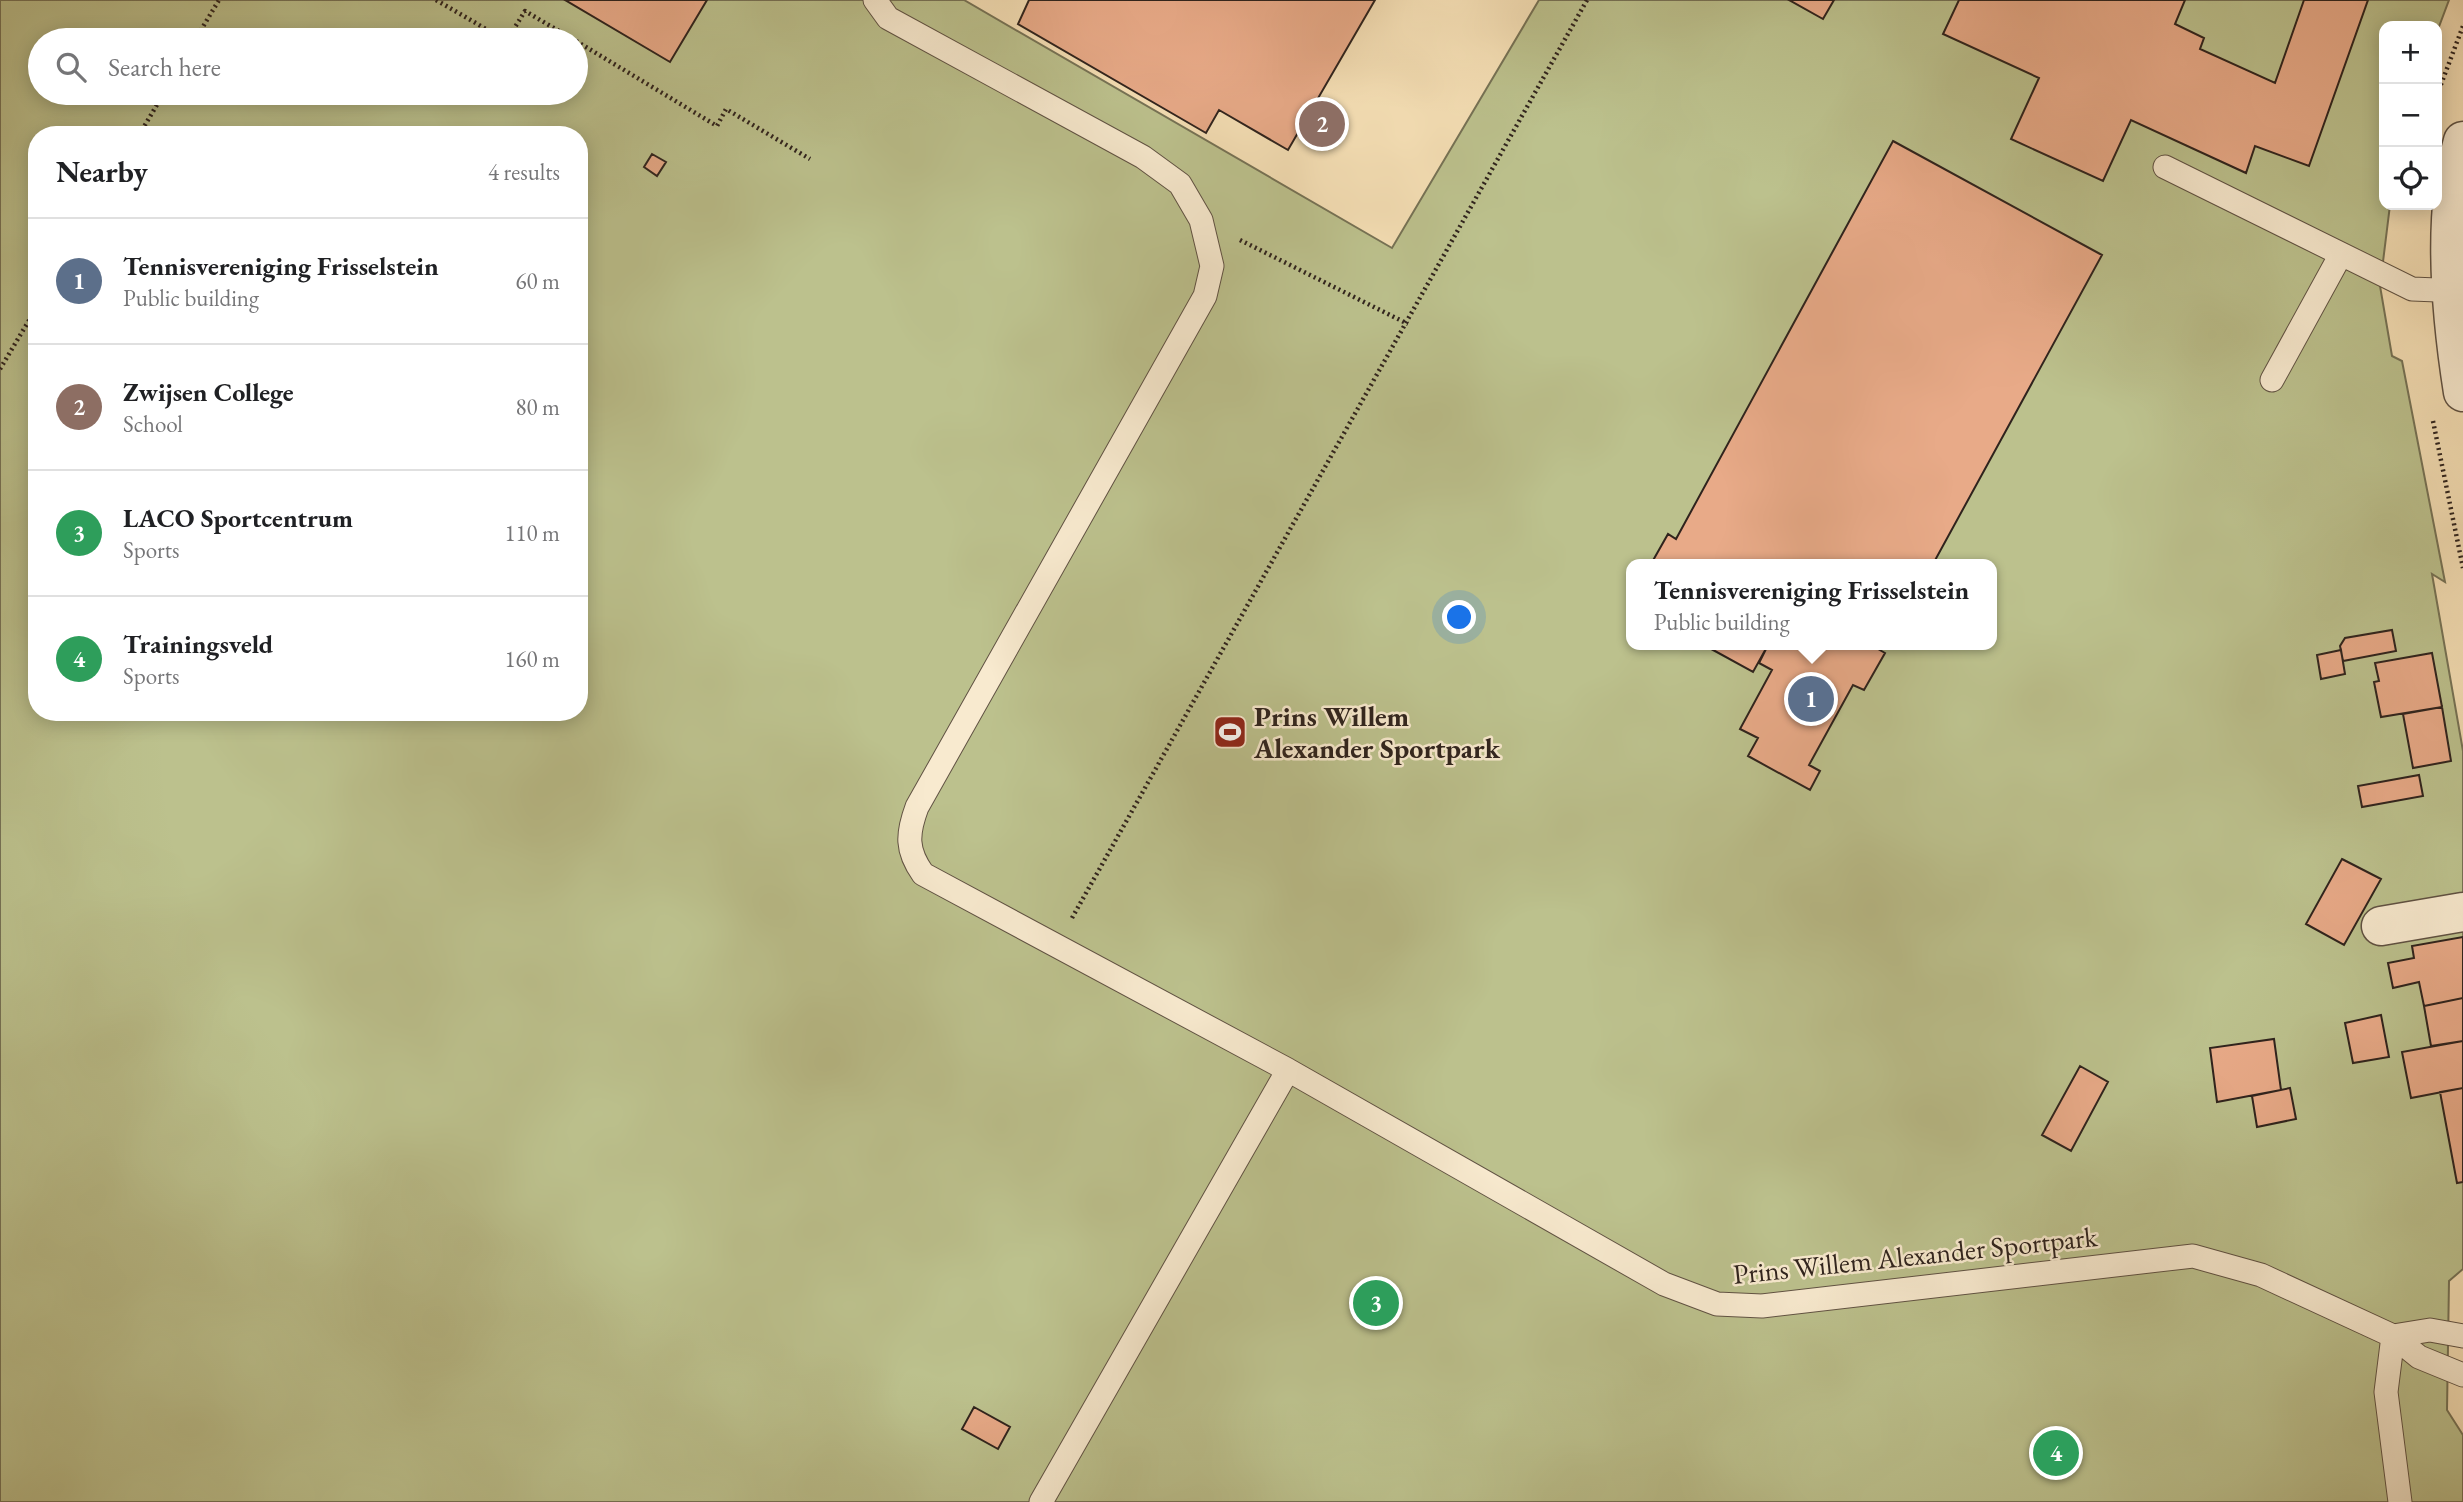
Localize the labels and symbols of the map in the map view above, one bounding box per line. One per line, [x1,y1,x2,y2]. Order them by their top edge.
pin: 2 [1299,98,1345,150]
your location [1442,600,1476,634]
pin: 1 [1788,673,1834,725]
place label: Prins Willem Alexander Sportpark [1253,698,1501,766]
sports icon: Prins Willem Alexander Sportpark [1211,713,1249,751]
street label: Prins Willem Alexander Sportpark [1731,1218,2100,1292]
pin: 3 [1353,1277,1399,1329]
pin: 4 [2033,1427,2079,1479]

